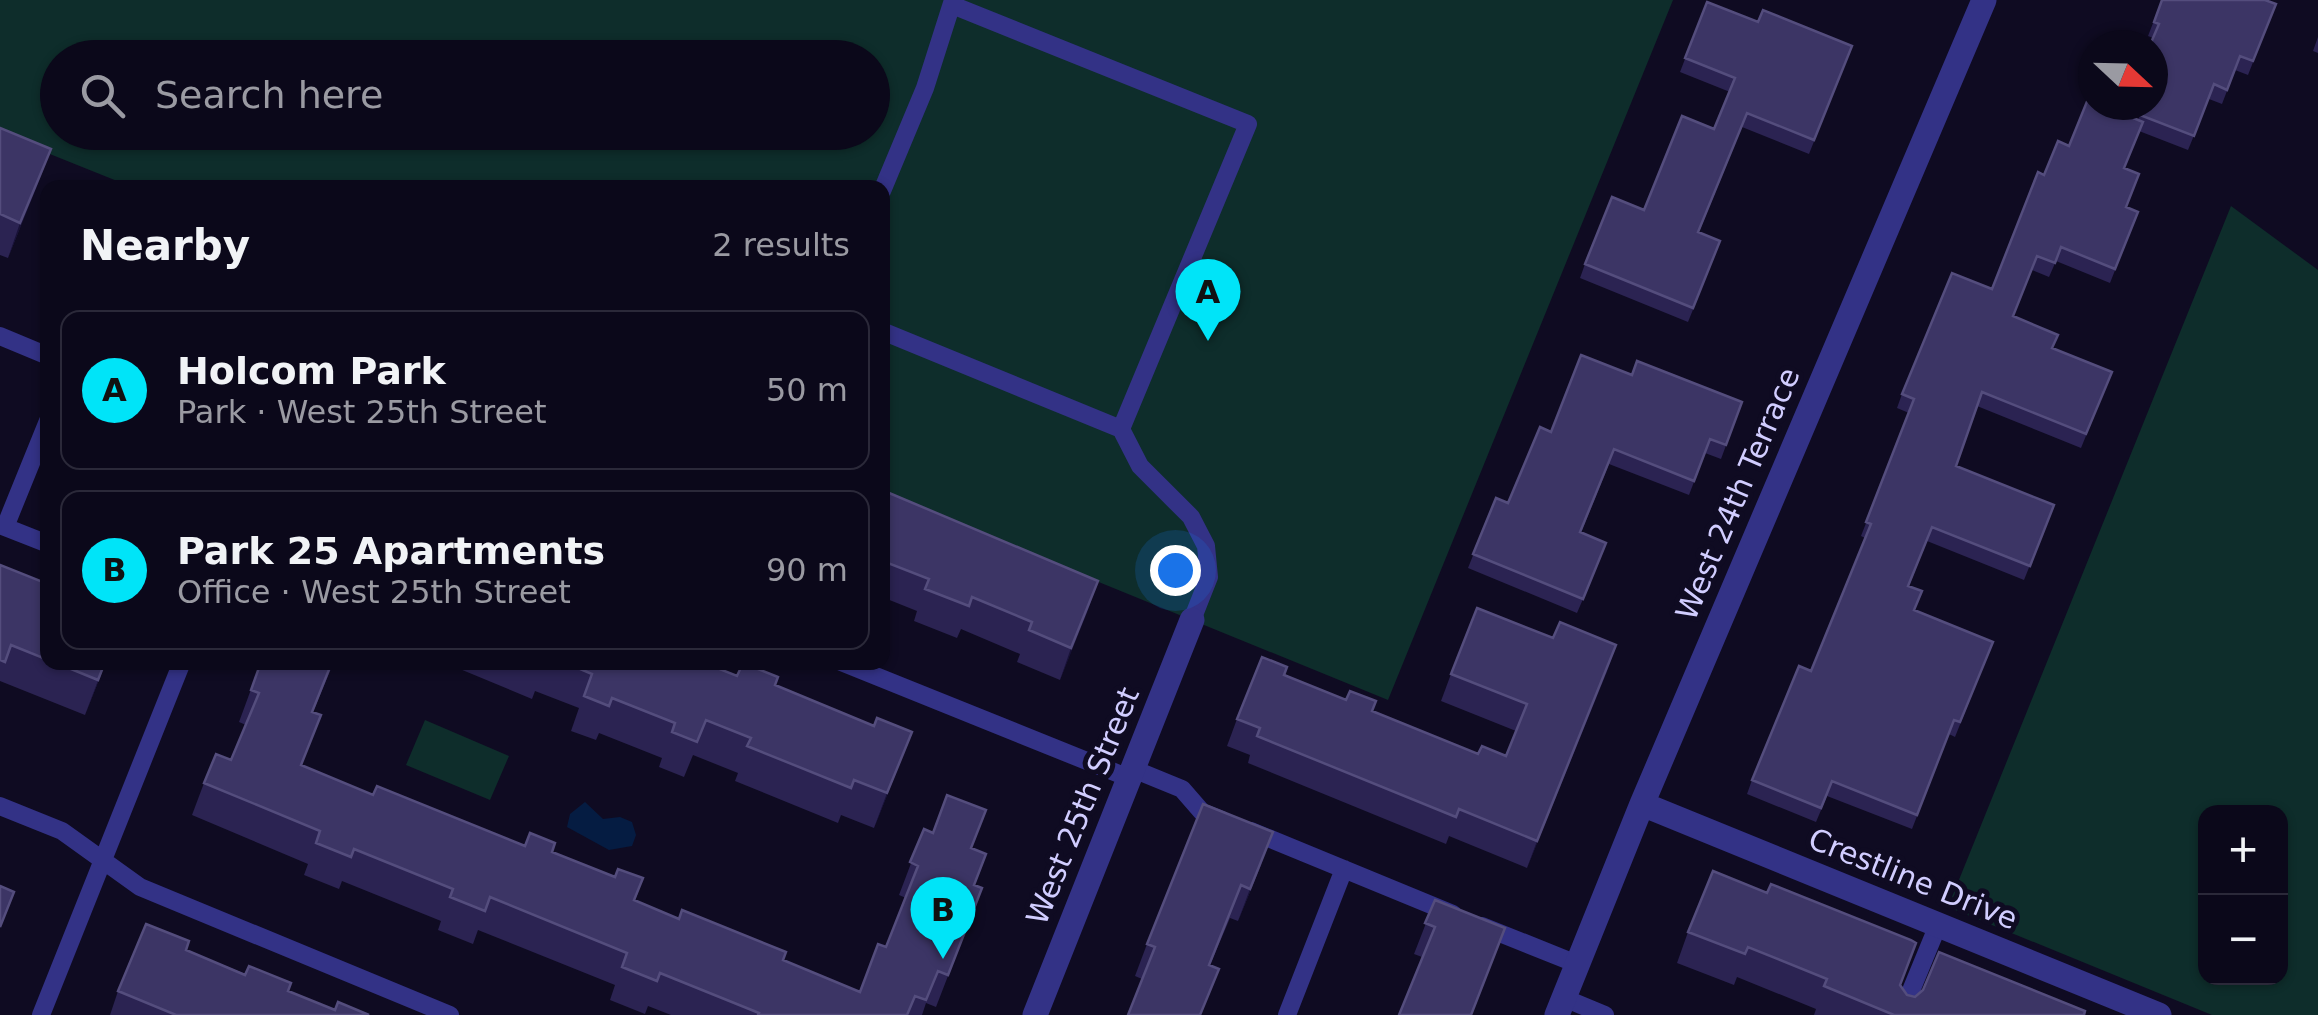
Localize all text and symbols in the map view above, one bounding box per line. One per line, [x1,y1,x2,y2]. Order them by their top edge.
north arrow [2078,30,2168,120]
search box [40,40,890,150]
icon: search [75,68,130,123]
text: Search here [155,73,383,117]
text: Nearby [80,221,250,270]
text: 2 results [712,226,850,264]
pin: A [1176,258,1240,341]
text: Holcom Park [177,349,446,393]
street label: West 24th Terrace [1668,362,1807,625]
text: A [102,371,127,409]
text: 50 m [766,371,848,409]
text: Park · West 25th Street [177,393,546,431]
text: Park 25 Apartments [177,529,605,573]
your location [1150,545,1201,596]
text: B [102,551,127,589]
text: 90 m [766,551,848,589]
text: Office · West 25th Street [177,573,571,611]
street label: West 25th Street [1019,682,1146,930]
map controls [2198,805,2288,985]
button: + [2198,805,2288,895]
street label: Crestline Drive [1804,821,2023,936]
pin: B [910,876,976,959]
button: − [2198,895,2288,985]

